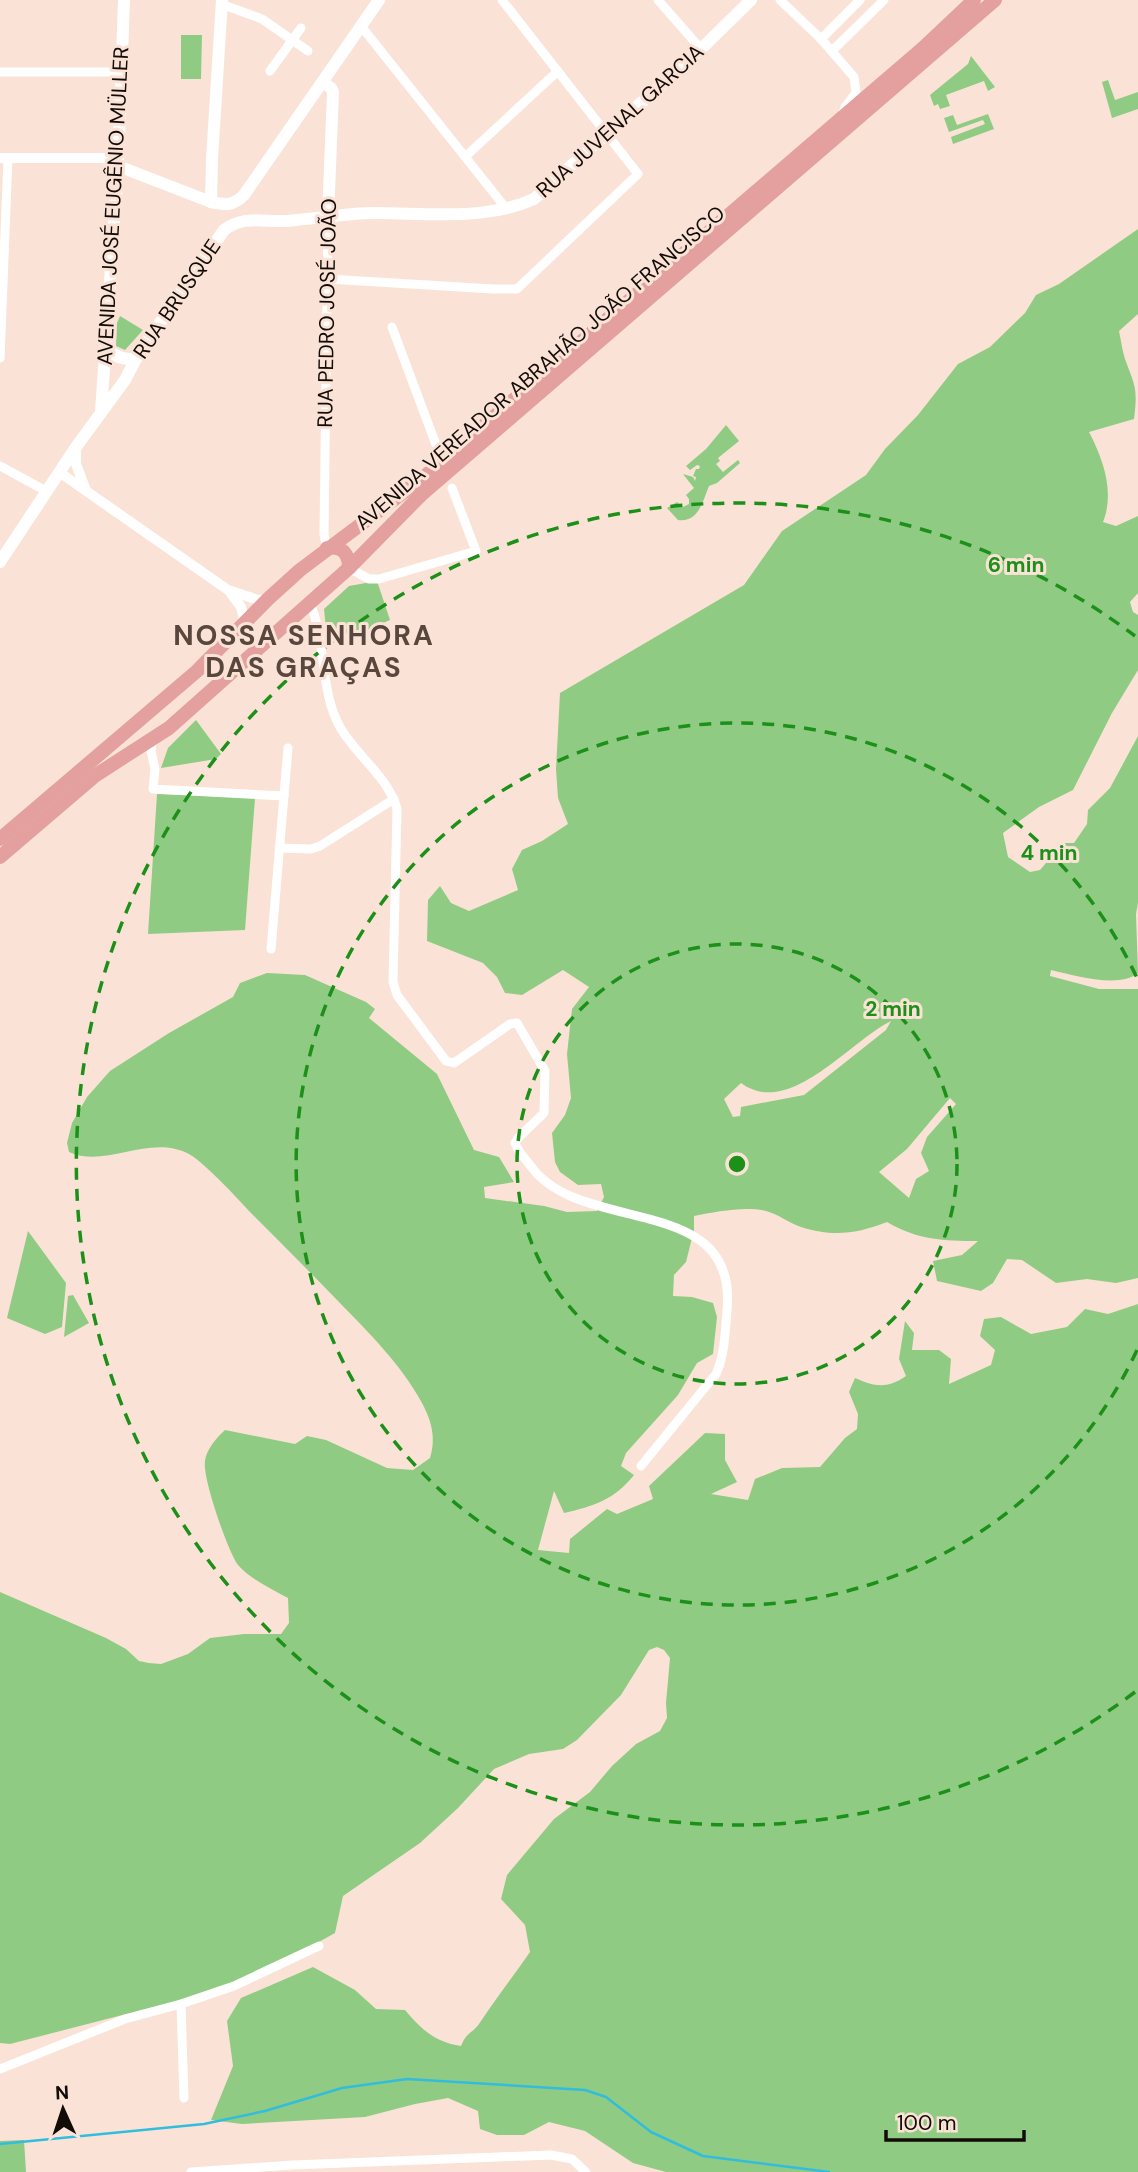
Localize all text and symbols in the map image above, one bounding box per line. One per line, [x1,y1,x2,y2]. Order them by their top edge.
street label: RUA JUVENAL GARCIA [530,38,710,204]
street label: AVENIDA JOSÉ EUGÊNIO MÜLLER [91,46,135,366]
street label: RUA PEDRO JOSÉ JOÃO [311,198,343,428]
street label: AVENIDA VEREADOR ABRAHÃO JOÃO FRANCISCO [349,199,731,537]
street label: RUA BRUSQUE [127,234,227,364]
text: 6 min [988,551,1044,579]
district label: NOSSA SENHORA DAS GRAÇAS [173,617,435,686]
text: 4 min [1020,839,1078,867]
text: 2 min [865,995,921,1023]
centre of rings [725,1152,749,1176]
north arrow [28,2074,98,2144]
text: N [55,2080,70,2105]
scale bar [886,2098,1024,2142]
text: 100 m [897,2109,957,2137]

